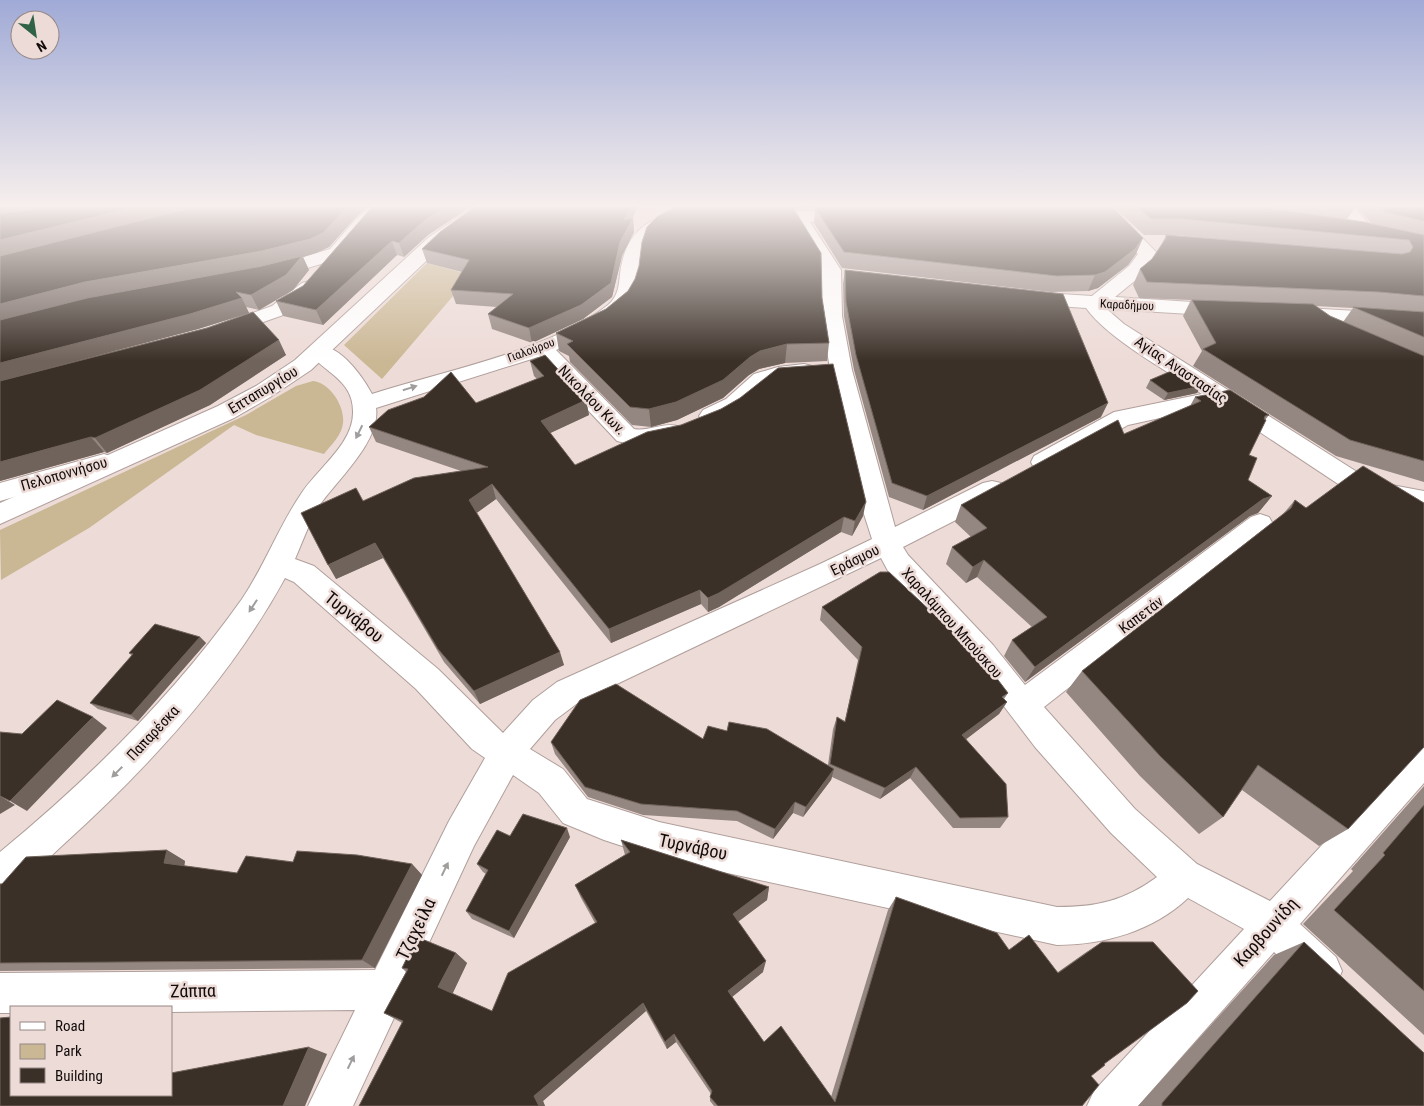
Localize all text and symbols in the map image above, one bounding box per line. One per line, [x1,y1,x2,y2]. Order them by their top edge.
north arrow [10,10,60,60]
text: N [34,37,49,55]
street label: Καραδήμου [1100,297,1155,313]
street label: Αγίας Αναστασίας [1131,332,1231,408]
street label: Γιαλούρου [506,335,557,365]
street label: Νικολάου Κων. [554,361,630,439]
street label: Επταπυργίου [225,362,301,418]
one-way arrow [403,384,418,392]
one-way arrow [355,425,363,439]
street label: Πελοποννήσου [19,453,109,495]
street label: Εράσμου [828,540,882,580]
street label: Χαραλάμπου Μπούσκου [898,564,1006,682]
street label: Τυρνάβου [321,587,388,647]
street label: Καπετάν [1115,592,1167,637]
one-way arrow [248,599,258,613]
street label: Παπαρέσκα [123,701,183,764]
one-way arrow [111,766,123,778]
street label: Τυρνάβου [657,829,729,864]
one-way arrow [442,862,450,876]
street label: Καρβουνίδη [1229,893,1302,970]
street label: Τζαχείλα [391,894,440,963]
street label: Ζάππα [170,980,216,1001]
legend [10,1006,172,1096]
text: Road [55,1017,85,1035]
text: Park [55,1042,82,1060]
one-way arrow [347,1055,355,1069]
text: Building [55,1067,103,1085]

